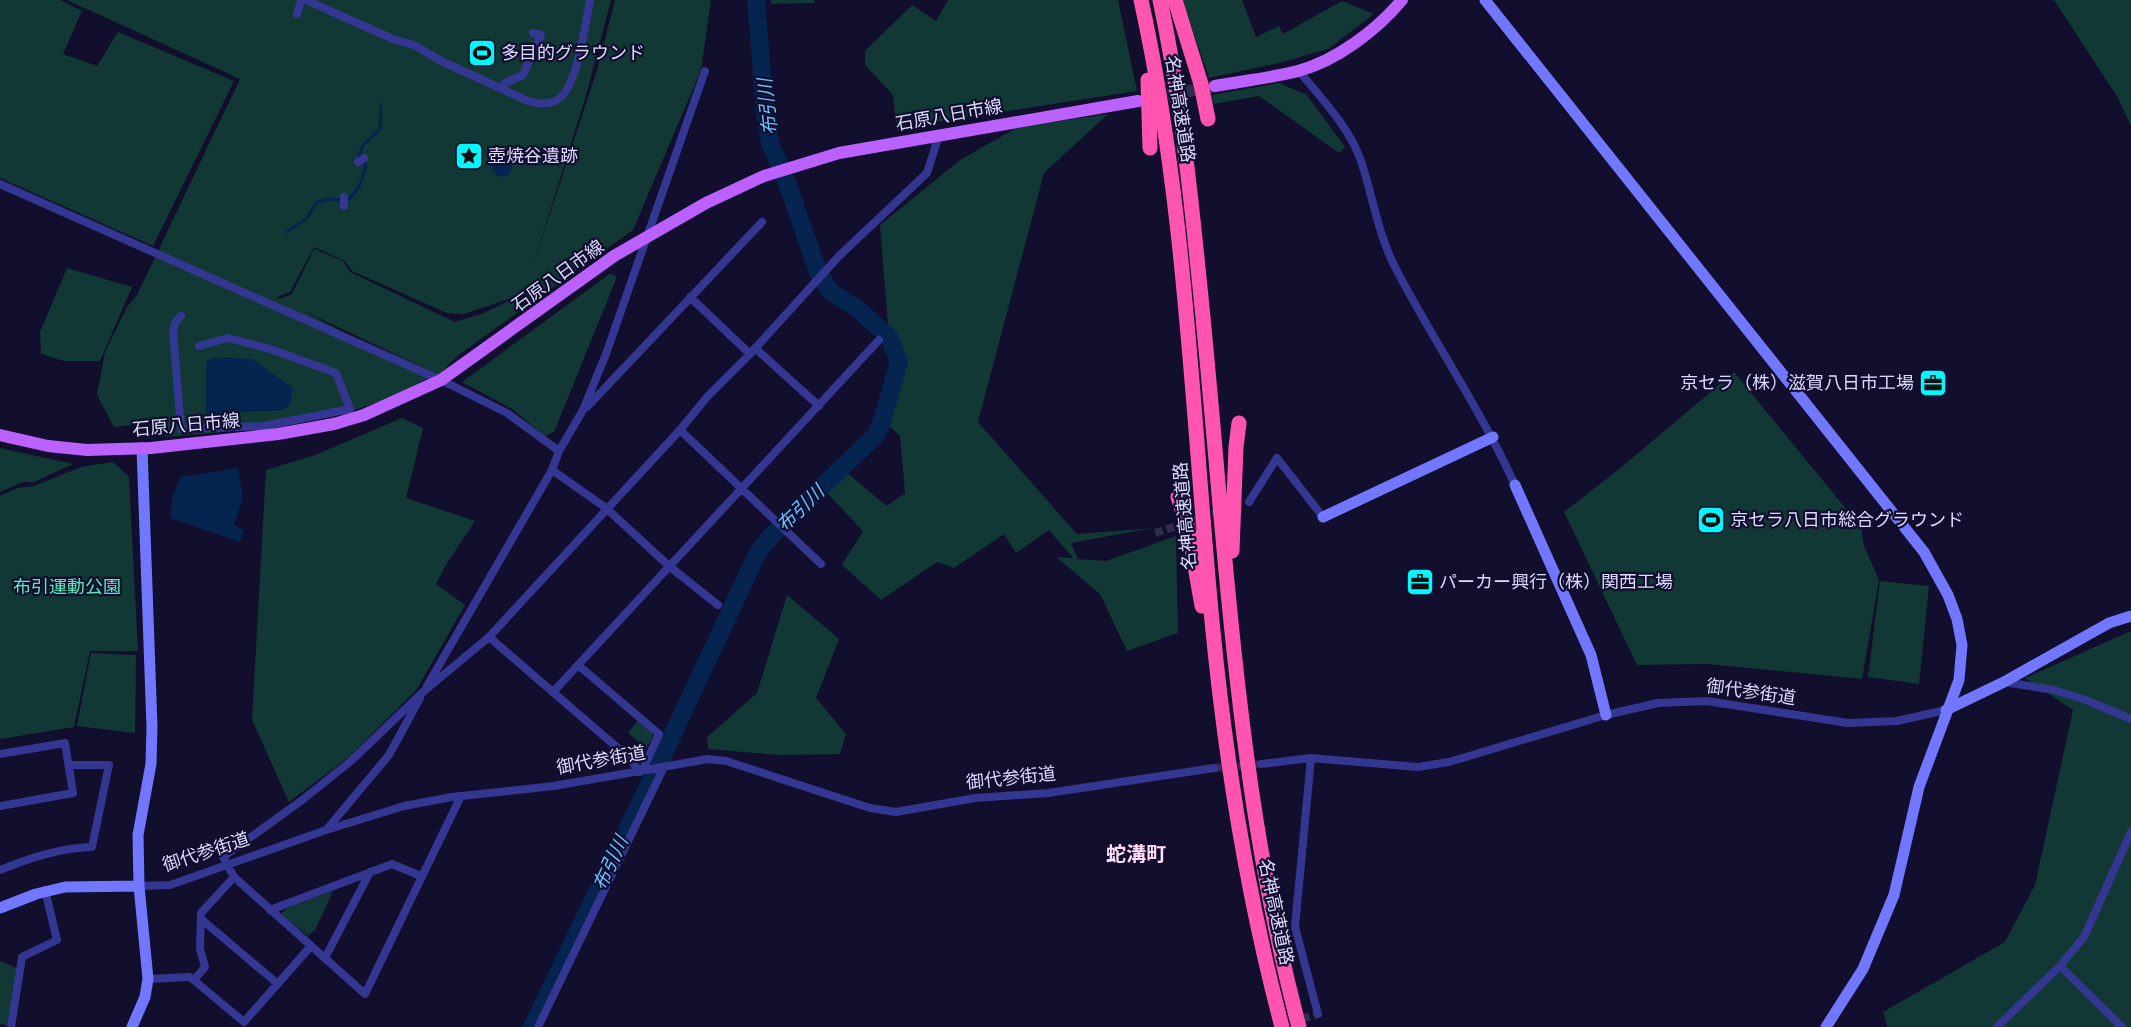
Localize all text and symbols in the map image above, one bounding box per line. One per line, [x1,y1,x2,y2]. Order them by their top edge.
sports icon: 多目的グラウンド [467,38,497,68]
place label: 多目的グラウンド [501,42,645,63]
street label: 名神高速道路 [1162,54,1199,164]
water label: 布引川 [753,76,781,137]
street label: 石原八日市線 [894,95,1004,134]
place icon: 壺焼谷遺跡 [454,141,484,171]
place label: 壺焼谷遺跡 [488,145,578,166]
street label: 石原八日市線 [508,235,608,316]
office icon: 京セラ（株）滋賀八日市工場 [1918,368,1948,398]
place label: 京セラ（株）滋賀八日市工場 [1680,372,1914,393]
street label: 石原八日市線 [131,409,241,440]
street label: 名神高速道路 [1169,461,1200,571]
water label: 布引川 [772,479,830,536]
sports icon: 京セラ八日市総合グラウンド [1696,505,1726,535]
place label: 京セラ八日市総合グラウンド [1730,509,1964,530]
office icon: パーカー興行（株）関西工場 [1405,567,1435,597]
place label: パーカー興行（株）関西工場 [1439,571,1673,592]
park label: 布引運動公園 [13,576,121,597]
street label: 御代参街道 [1705,675,1797,708]
street label: 御代参街道 [555,741,647,778]
street label: 御代参街道 [965,762,1057,793]
street label: 御代参街道 [160,828,252,875]
water label: 布引川 [588,831,633,893]
district label: 蛇溝町 [1106,842,1166,865]
street label: 名神高速道路 [1255,857,1298,967]

